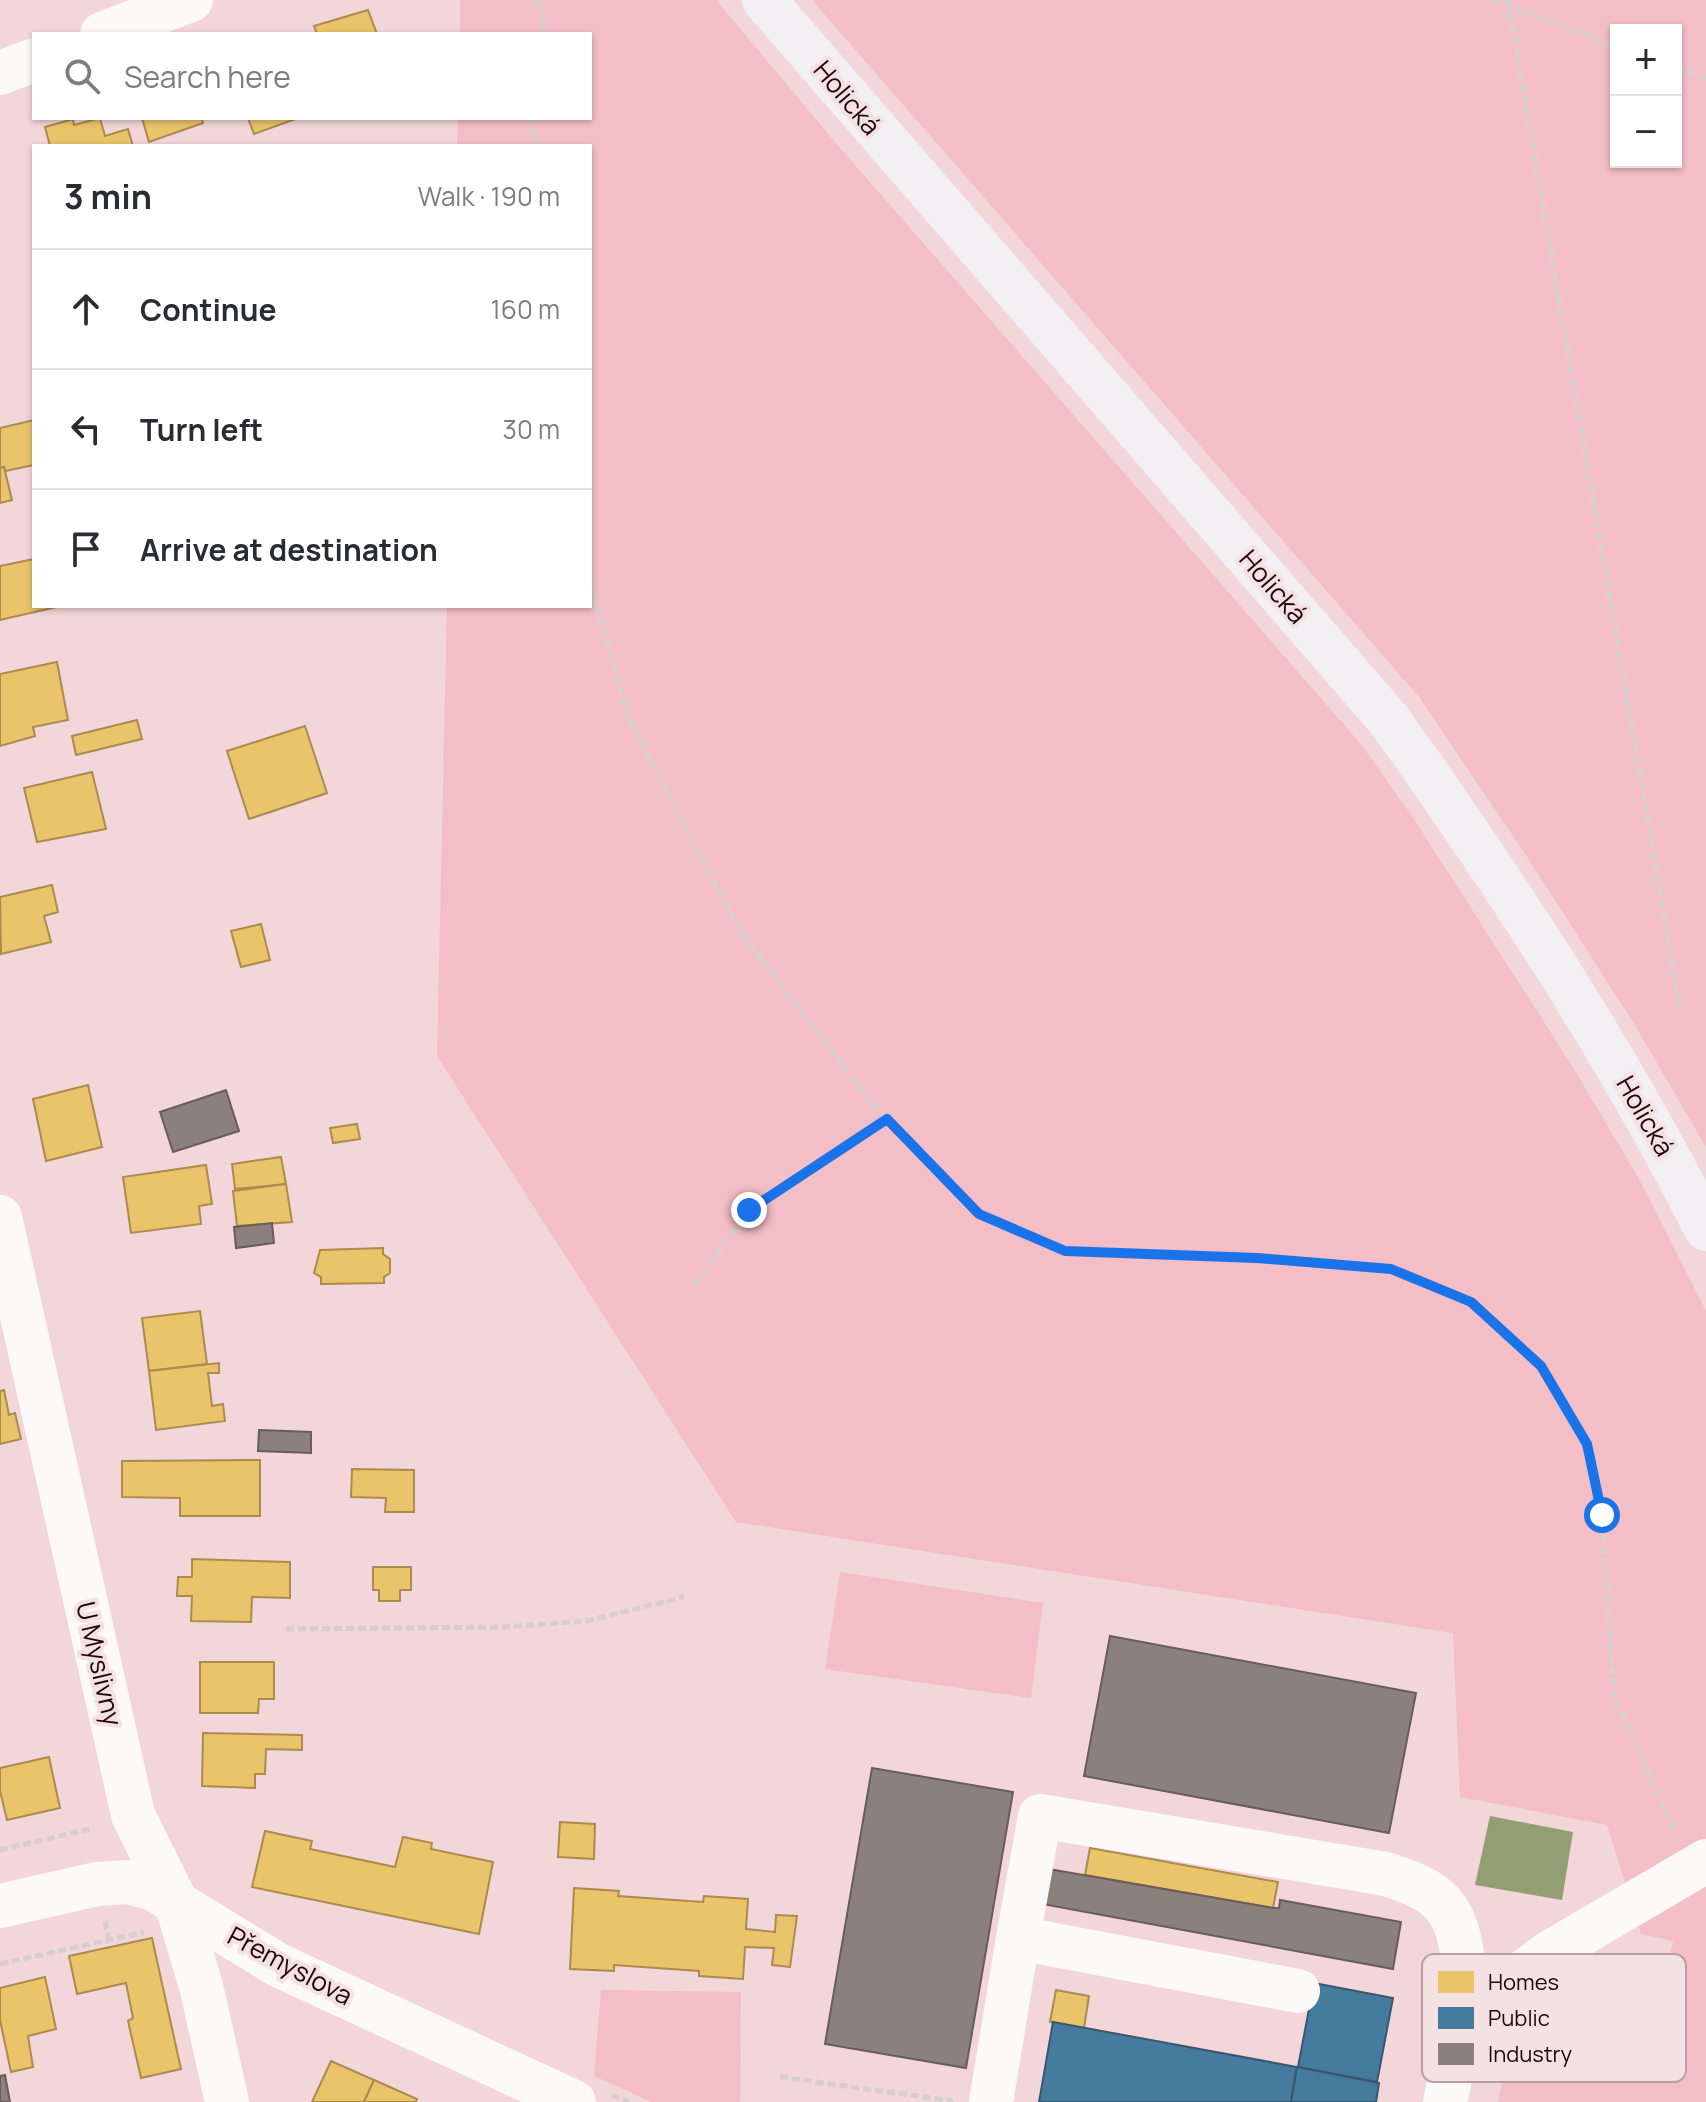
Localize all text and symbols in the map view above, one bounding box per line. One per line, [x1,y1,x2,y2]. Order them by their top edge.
map controls [1610,24,1682,168]
button: + [1610,24,1682,96]
search box [32,32,592,120]
street label: Holická [806,52,890,142]
icon: search [60,54,104,98]
text: Search here [124,56,291,97]
button: − [1610,96,1682,168]
text: 3 min [64,173,152,219]
text: Walk · 190 m [418,178,560,214]
icon: ahead [64,287,108,331]
text: Continue [140,289,276,330]
text: 160 m [491,291,560,327]
icon: left [64,407,108,451]
text: Turn left [140,409,263,450]
text: 30 m [503,411,560,447]
icon: arrive [64,527,108,571]
text: Arrive at destination [140,529,438,570]
street label: Holická [1232,542,1316,631]
street label: Holická [1609,1069,1683,1162]
route end [731,1192,767,1228]
route start [1584,1497,1620,1533]
street label: U Myslivny [68,1598,132,1730]
street label: Přemyslova [222,1917,359,2013]
legend [1422,1954,1686,2082]
text: Homes [1488,1967,1559,1997]
text: Public [1488,2003,1550,2033]
text: Industry [1488,2039,1572,2069]

